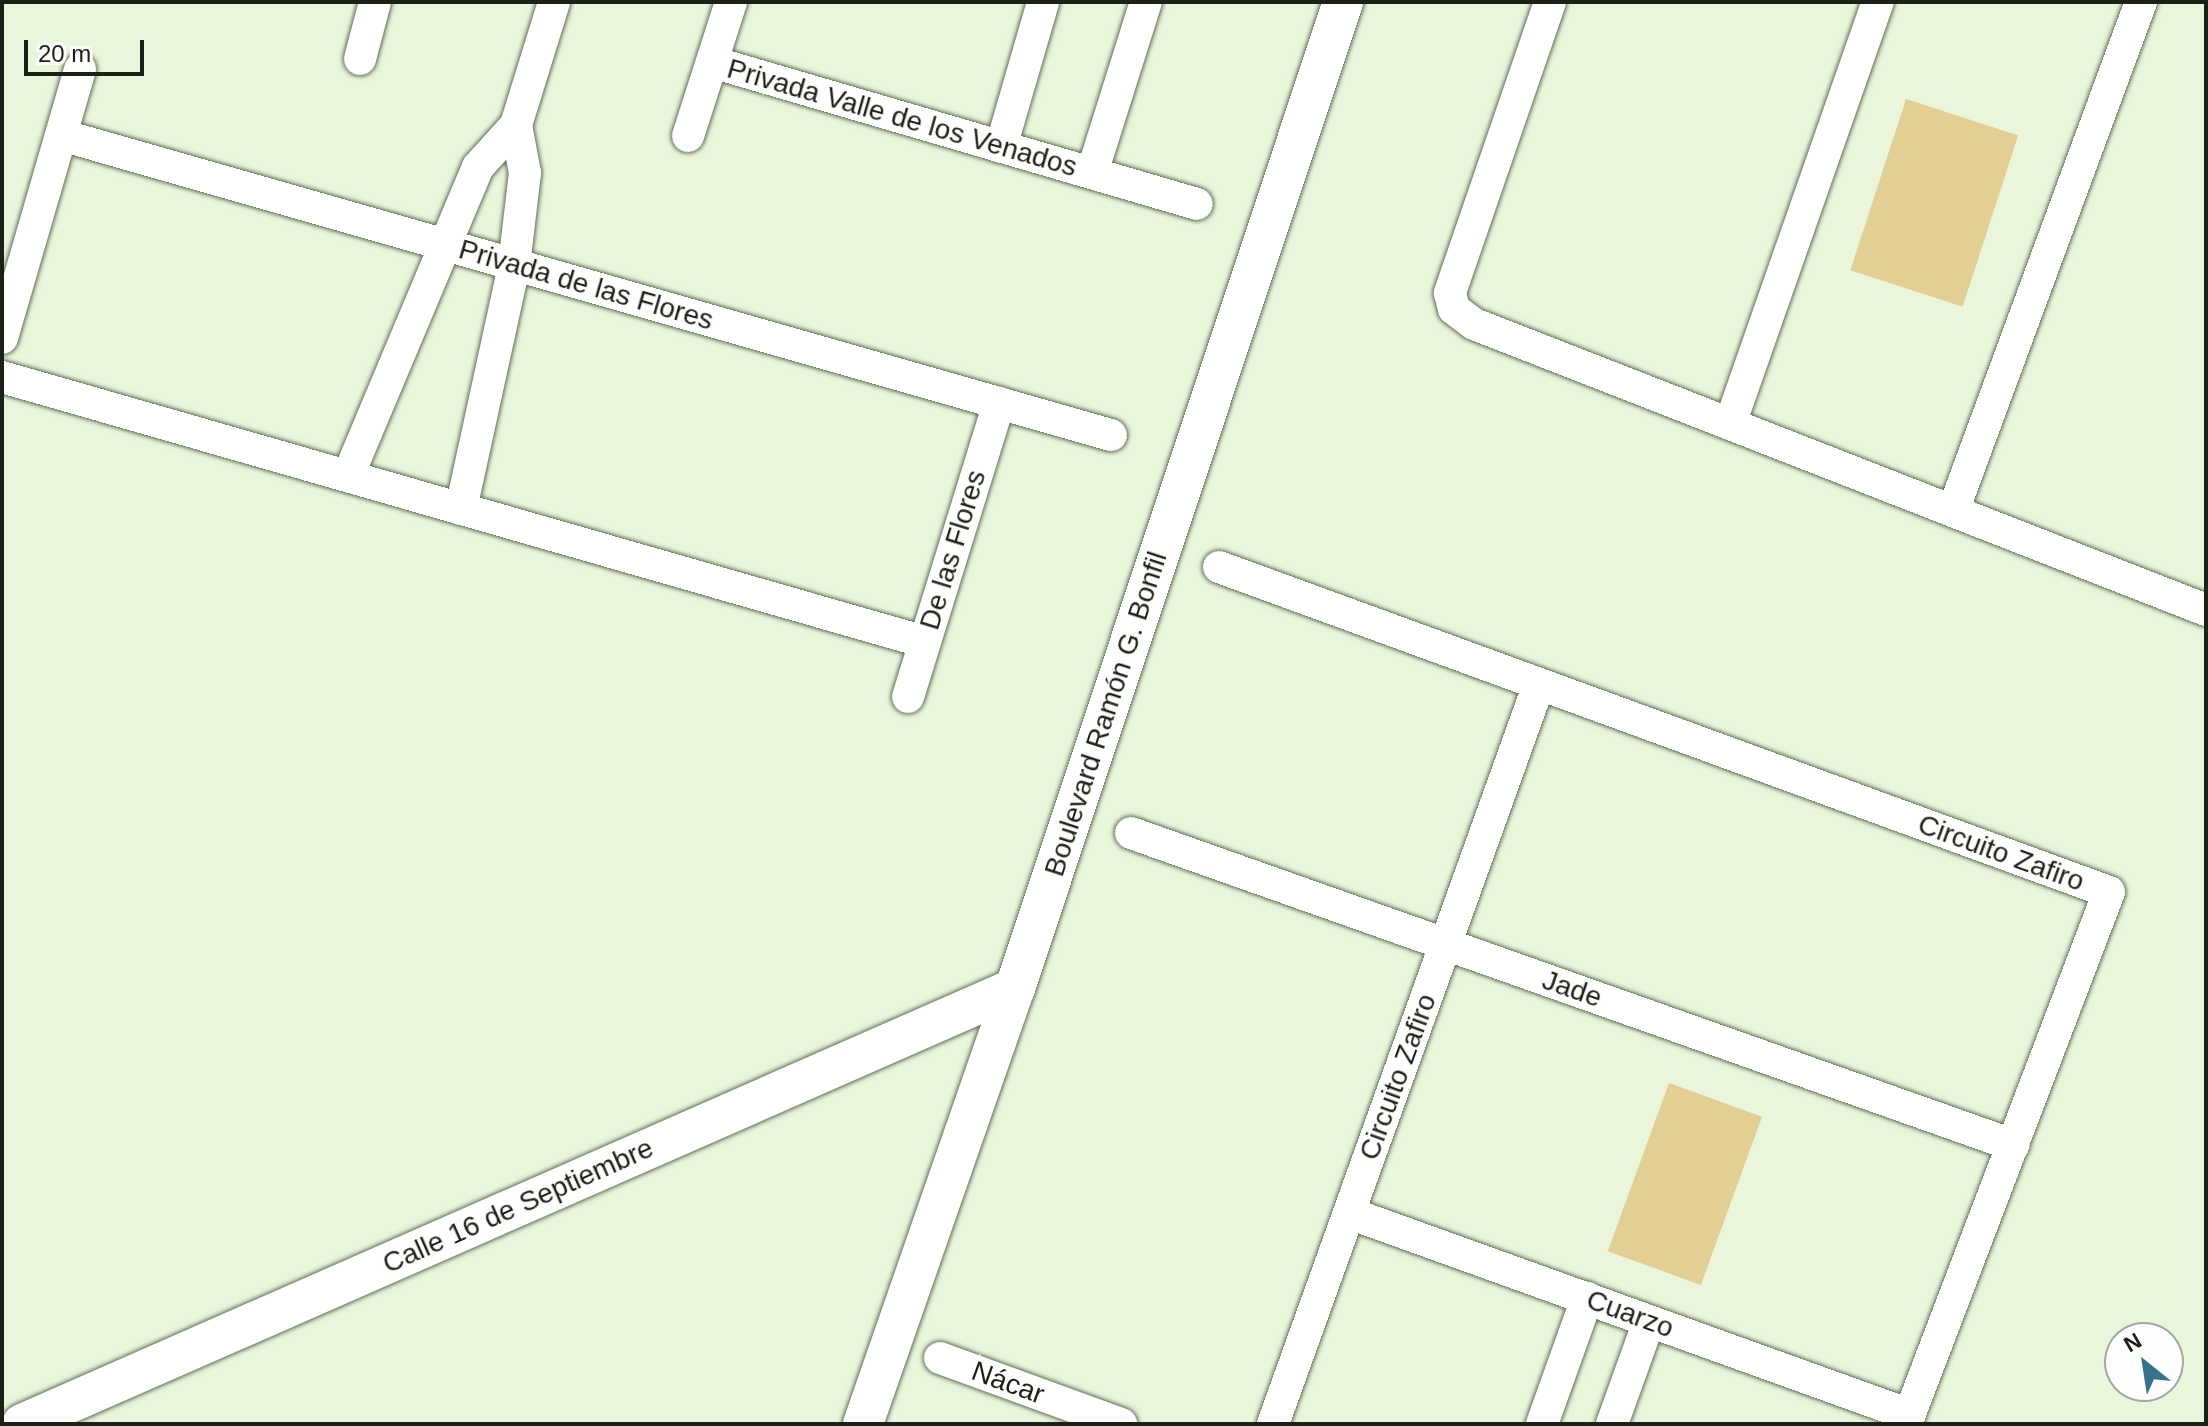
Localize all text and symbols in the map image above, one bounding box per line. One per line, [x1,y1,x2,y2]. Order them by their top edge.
scale bar [28,24,148,74]
text: 20 m [38,40,91,67]
street label: Privada Valle de los Venados [723,52,1081,184]
street label: Privada de las Flores [455,233,717,337]
street label: De las Flores [913,466,993,634]
street label: Boulevard Ramón G. Bonfil [1038,547,1174,881]
street label: Circuito Zafiro [1913,807,2089,899]
street label: Jade [1538,963,1606,1015]
street label: Circuito Zafiro [1352,989,1444,1165]
street label: Calle 16 de Septiembre [378,1131,658,1281]
street label: Cuarzo [1582,1283,1678,1345]
north arrow [2104,1322,2184,1402]
text: N [2120,1328,2146,1357]
street label: Nácar [967,1354,1049,1412]

